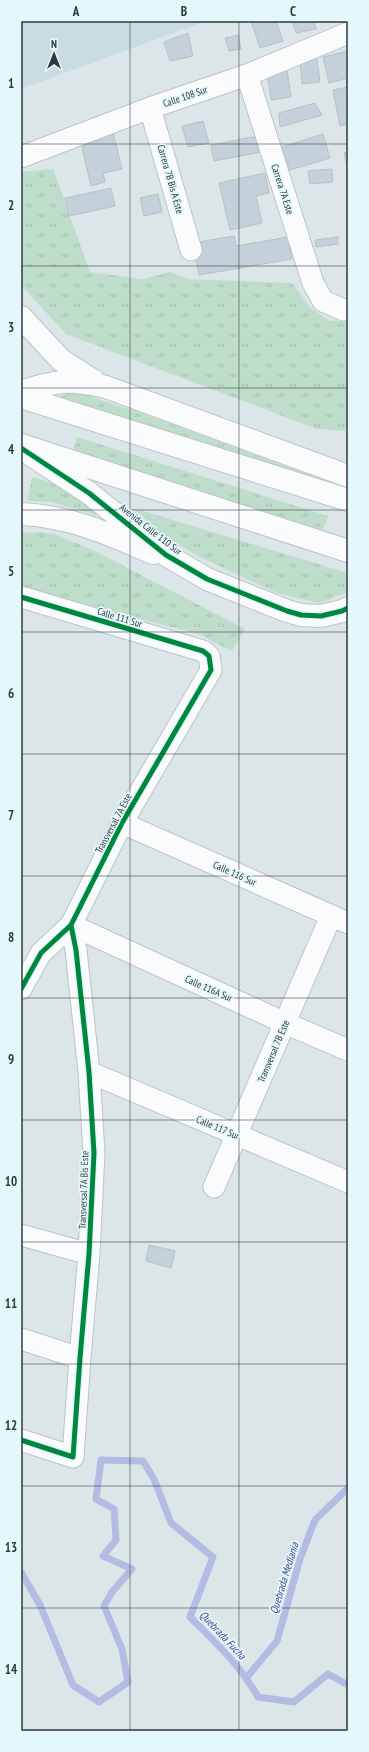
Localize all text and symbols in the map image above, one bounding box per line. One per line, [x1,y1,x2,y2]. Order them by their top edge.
text: A [72,3,80,20]
text: B [181,3,187,20]
text: C [290,3,296,20]
north arrow [34,34,74,74]
text: N [51,37,57,51]
text: 1 [8,75,14,92]
street label: Calle 108 Sur [161,83,209,110]
street label: Carrera 7B Bis A Este [154,143,187,215]
street label: Carrera 7A Este [268,162,297,216]
text: 2 [8,197,14,214]
text: 3 [8,319,14,336]
text: 4 [8,441,15,458]
street label: Avenida Calle 110 Sur [117,501,185,558]
text: 5 [8,563,14,580]
street label: Calle 111 Sur [96,604,144,631]
text: 6 [8,685,14,702]
street label: Transversal 7A Este [92,791,135,855]
text: 7 [8,807,14,824]
street label: Calle 116 Sur [211,858,259,889]
text: 8 [8,929,14,946]
street label: Calle 116A Sur [183,972,235,1005]
street label: Transversal 7B Este [254,1018,292,1084]
text: 9 [8,1051,14,1068]
street label: Calle 117 Sur [194,1113,242,1143]
street label: Transversal 7A Bis Este [76,1151,91,1229]
text: 10 [5,1173,17,1190]
text: 11 [5,1295,17,1312]
text: 12 [5,1417,17,1434]
text: 13 [5,1539,17,1556]
water label: Quebrada Mediania [267,1540,302,1615]
water label: Quebrada Fucha [197,1608,250,1663]
text: 14 [5,1661,18,1678]

